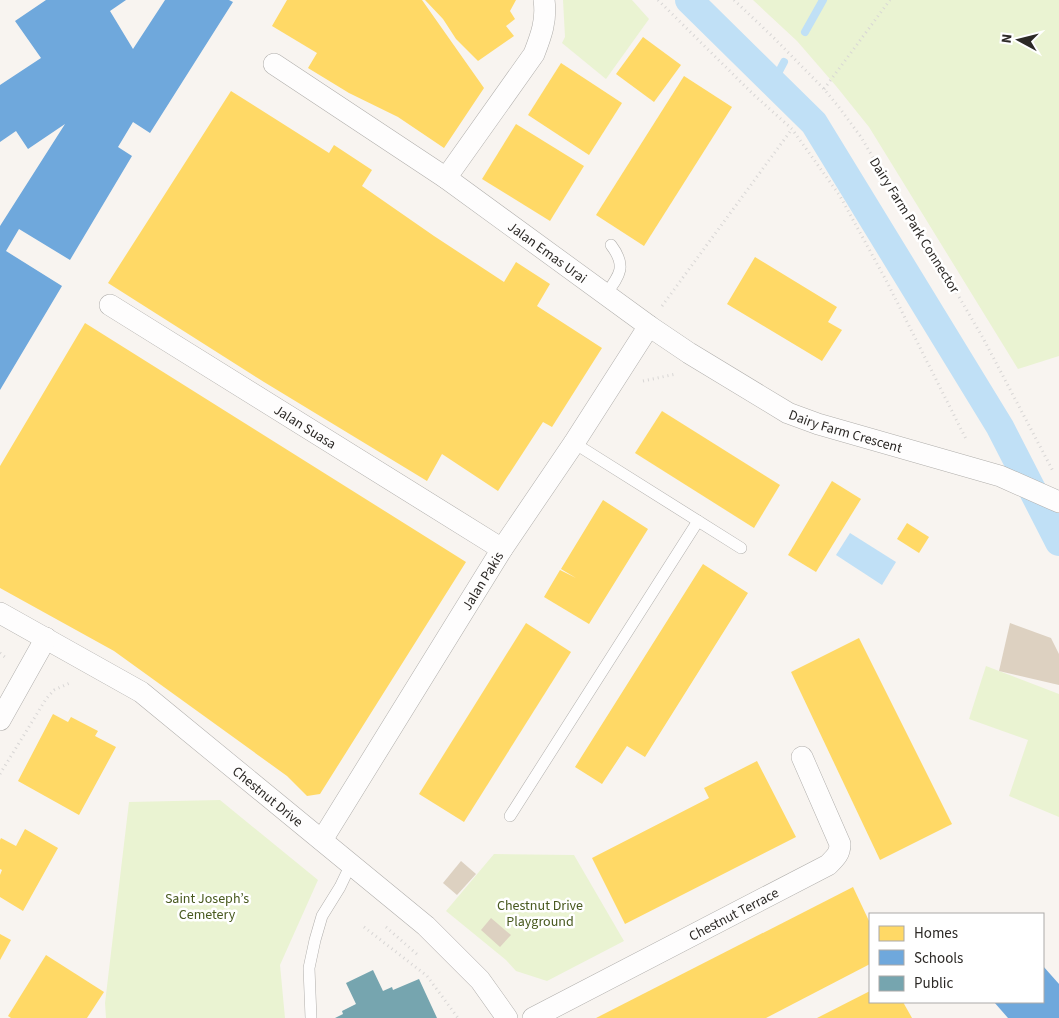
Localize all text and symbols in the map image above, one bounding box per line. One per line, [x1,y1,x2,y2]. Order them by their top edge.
north arrow [994,15,1044,65]
text: N [997,33,1018,44]
street label: Dairy Farm Park Connector [864,154,964,297]
street label: Jalan Emas Urai [503,217,591,289]
street label: Jalan Suasa [270,400,340,454]
street label: Dairy Farm Crescent [786,405,905,459]
street label: Jalan Pakis [458,548,509,614]
street label: Chestnut Drive [228,762,307,832]
street label: Chestnut Terrace [686,883,783,946]
park label: Saint Joseph’s Cemetery [165,889,249,925]
park label: Chestnut Drive Playground [497,896,583,932]
legend [869,913,1044,1003]
text: Homes [914,923,958,944]
text: Schools [914,948,963,969]
text: Public [914,973,953,994]

